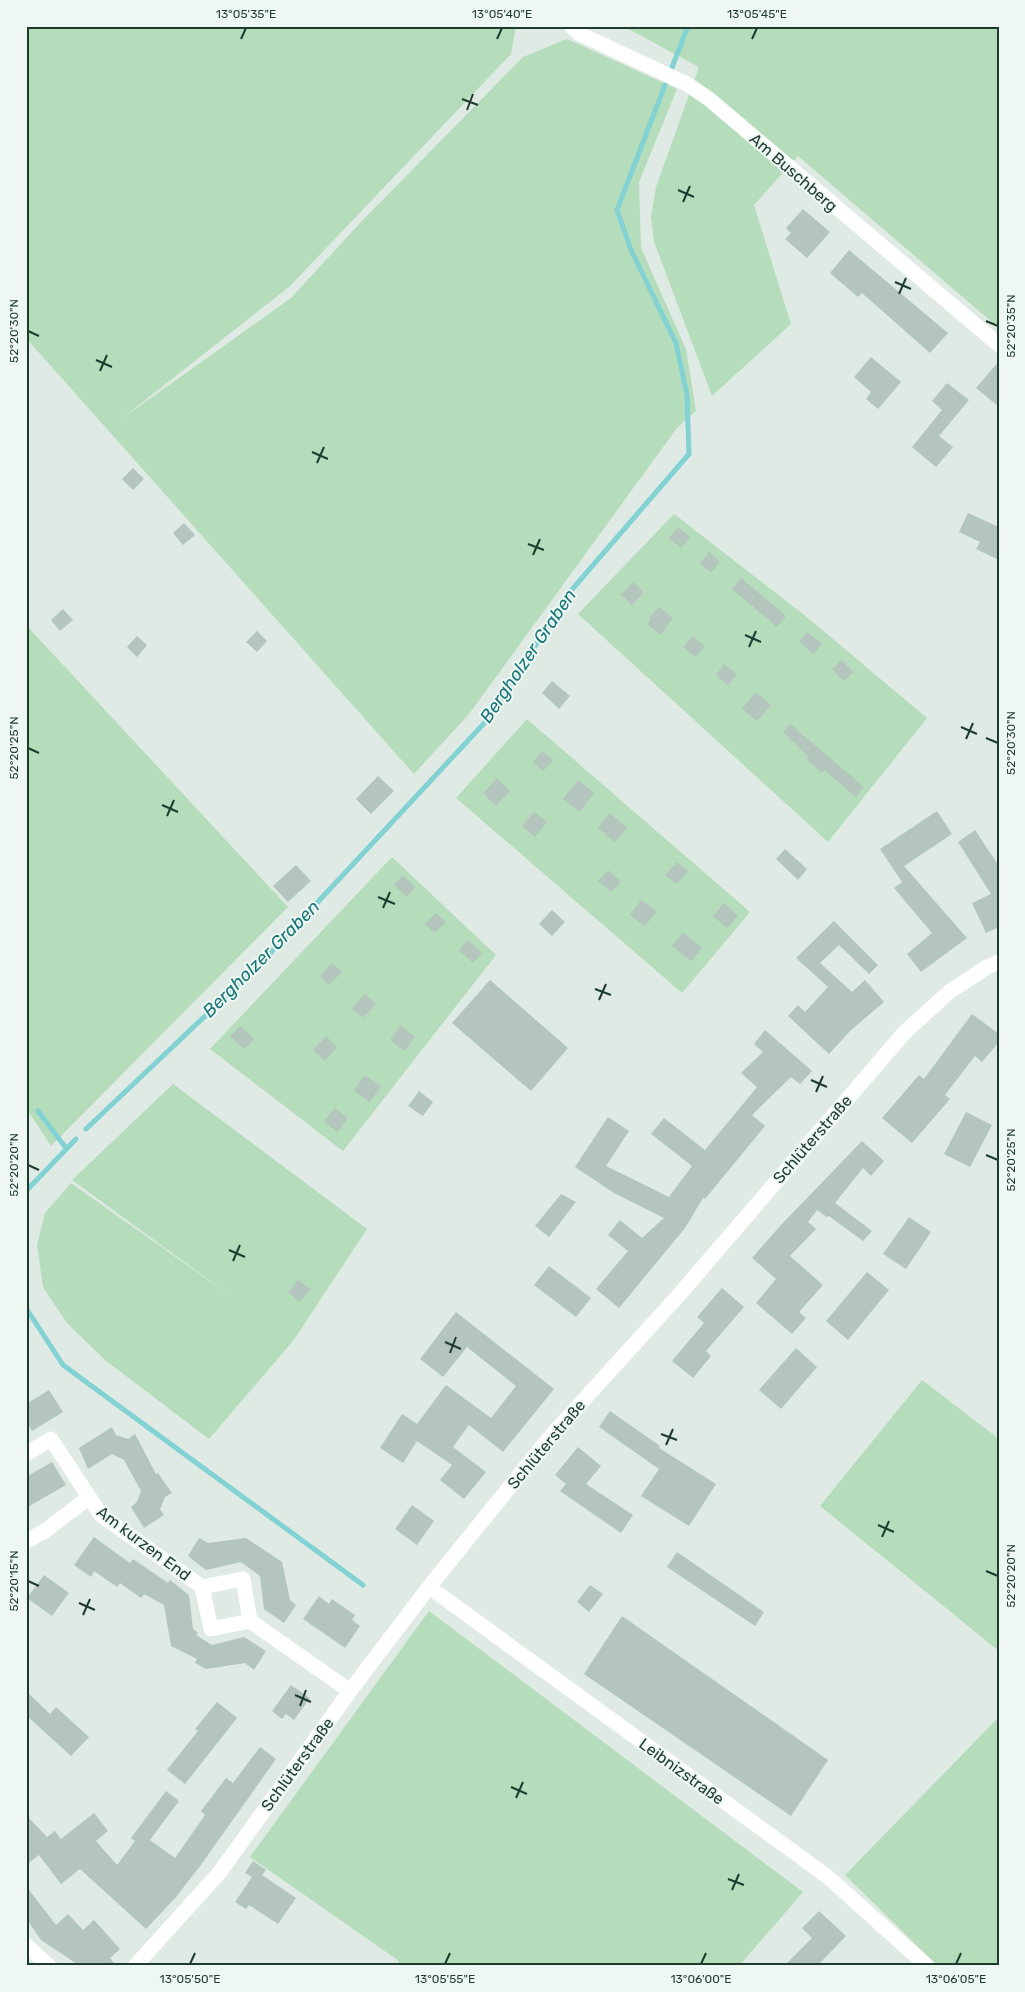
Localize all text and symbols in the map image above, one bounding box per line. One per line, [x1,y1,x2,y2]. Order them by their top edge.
text: 13°05'35"E [216,7,276,21]
text: 13°05'40"E [472,7,532,21]
text: 13°05'45"E [727,7,787,21]
street label: Am Buschberg [746,129,841,216]
text: 52°20'35"N [1004,294,1018,358]
text: 52°20'30"N [7,299,21,363]
water label: Bergholzer Graben [475,585,581,727]
text: 52°20'30"N [1004,711,1018,775]
text: 52°20'25"N [7,716,21,780]
water label: Bergholzer Graben [198,896,324,1022]
street label: Schlüterstraße [769,1091,856,1187]
text: 52°20'25"N [1004,1128,1018,1192]
text: 52°20'20"N [7,1133,21,1197]
street label: Schlüterstraße [503,1396,589,1493]
street label: Am kurzen End [93,1502,194,1585]
text: 52°20'20"N [1004,1544,1018,1608]
text: 52°20'15"N [7,1550,21,1612]
street label: Schlüterstraße [257,1714,338,1815]
street label: Leibnizstraße [635,1734,728,1809]
text: 13°05'50"E [160,1972,220,1986]
text: 13°05'55"E [415,1972,475,1986]
text: 13°06'00"E [670,1972,732,1986]
text: 13°06'05"E [926,1972,986,1986]

